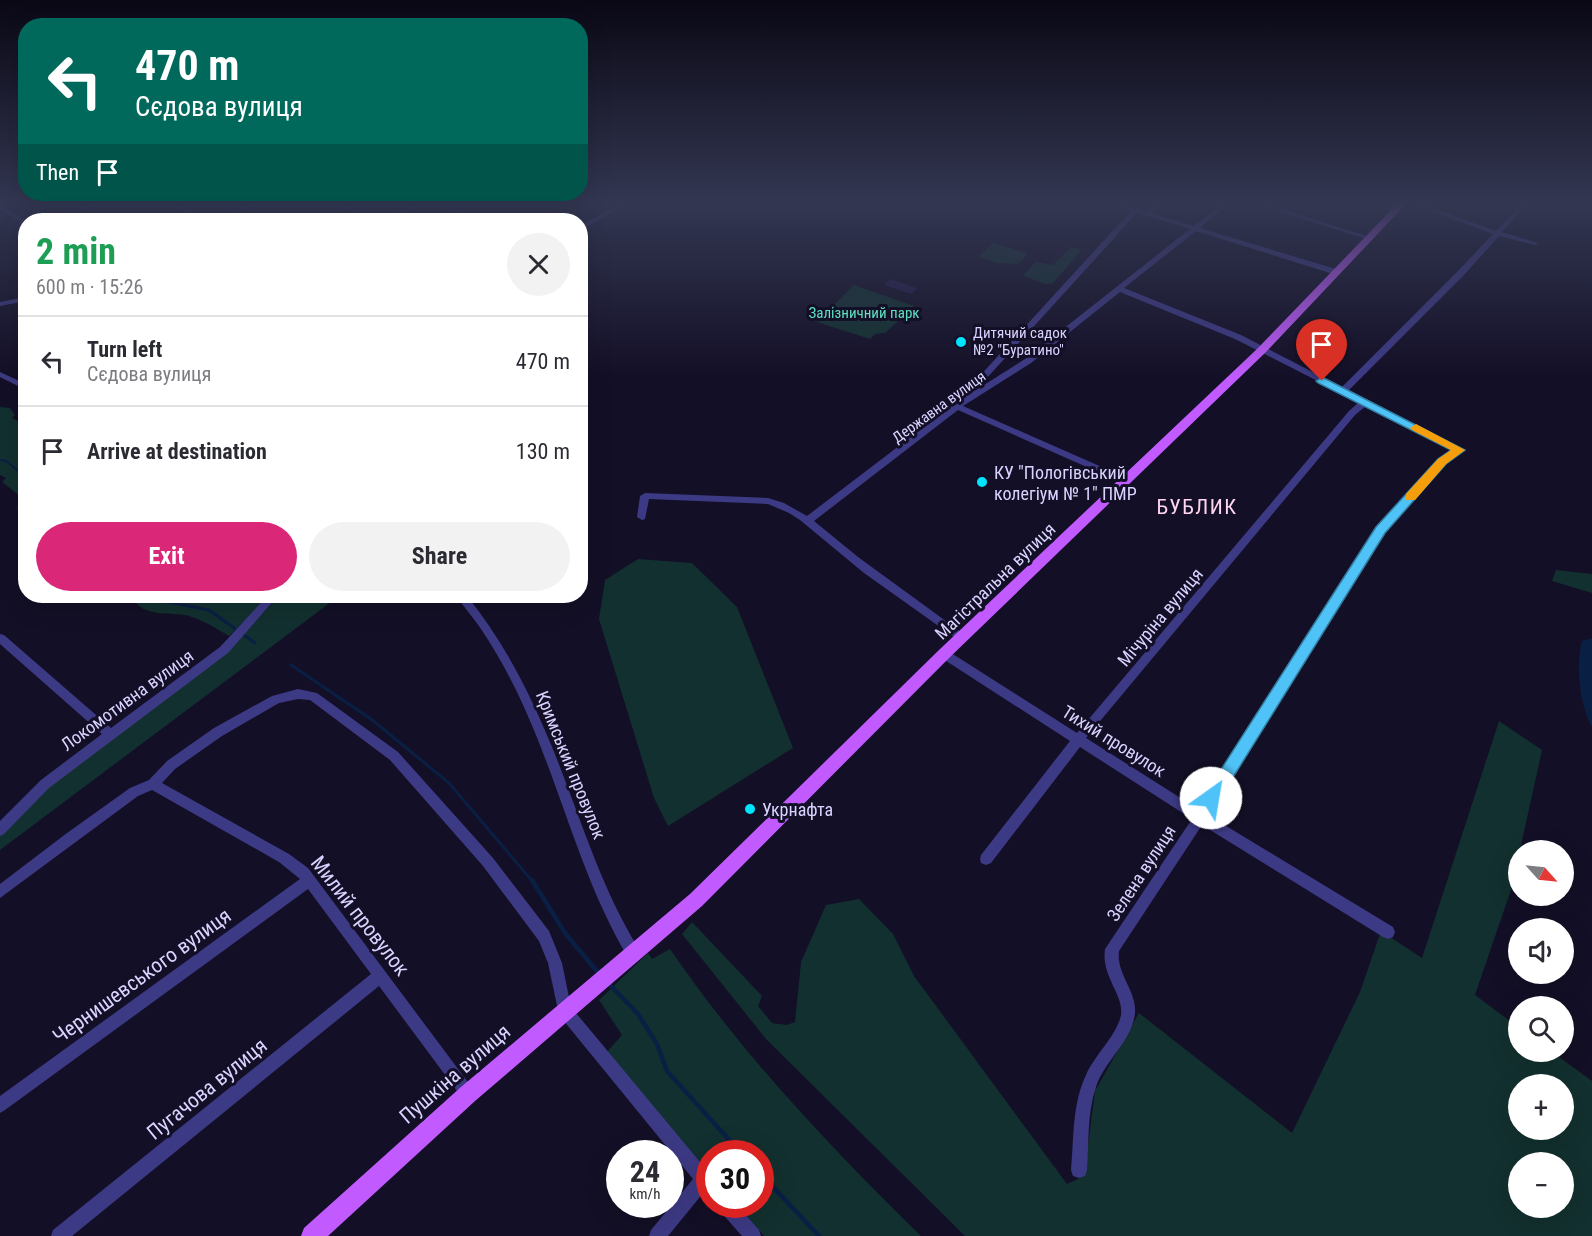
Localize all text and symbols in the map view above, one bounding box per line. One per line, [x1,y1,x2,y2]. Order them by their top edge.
text: 470 m [135,41,240,90]
icon: left [36,42,114,120]
text: Сєдова вулиця [135,91,303,123]
icon: arrive [91,156,124,189]
text: Then [36,160,79,185]
text: 2 min [36,231,116,273]
button: close [507,233,570,296]
text: 600 m · 15:26 [36,275,143,299]
park label: Залізничний парк [809,304,920,322]
pin [1296,319,1347,381]
place label: Дитячий садок №2 "Буратино" [973,324,1067,359]
icon: arrive [1305,328,1338,361]
marker: Дитячий садок №2 "Буратино" [954,335,968,349]
text: Turn left [87,337,162,362]
icon: left [36,345,69,378]
text: 470 m [516,349,570,374]
text: Сєдова вулиця [87,362,211,386]
street label: Державна вулиця [889,367,989,447]
icon: arrive [36,435,69,468]
text: Arrive at destination [87,439,267,464]
text: 130 m [516,439,570,464]
place label: КУ "Пологівський колегіум № 1" ПМР [994,462,1137,504]
marker: КУ "Пологівський колегіум № 1" ПМР [975,475,989,489]
district label: БУБЛИК [1156,495,1238,519]
street label: Магістральна вулиця [931,518,1059,644]
button: Exit [36,522,297,591]
button: Share [309,522,570,591]
street label: Мічуріна вулиця [1113,564,1207,670]
street label: Локомотивна вулиця [57,645,197,755]
street label: Кримський провулок [532,688,610,842]
street label: Тихий провулок [1058,701,1170,781]
position arrow [1179,766,1243,830]
place label: Укрнафта [762,799,833,820]
marker: Укрнафта [743,802,757,816]
street label: Зелена вулиця [1102,821,1180,925]
north arrow [1508,840,1574,906]
map controls [1508,840,1574,1218]
street label: Милий провулок [306,851,414,981]
street label: Чернишевського вулиця [48,903,236,1049]
button: sound [1508,918,1574,984]
button: search [1508,996,1574,1062]
street label: Пушкіна вулиця [395,1020,515,1128]
street label: Пугачова вулиця [142,1033,272,1145]
button: + [1508,1074,1574,1140]
speed limit sign: 30 [696,1140,774,1218]
button: − [1508,1152,1574,1218]
text: 24 [630,1154,660,1189]
text: km/h [630,1185,660,1203]

